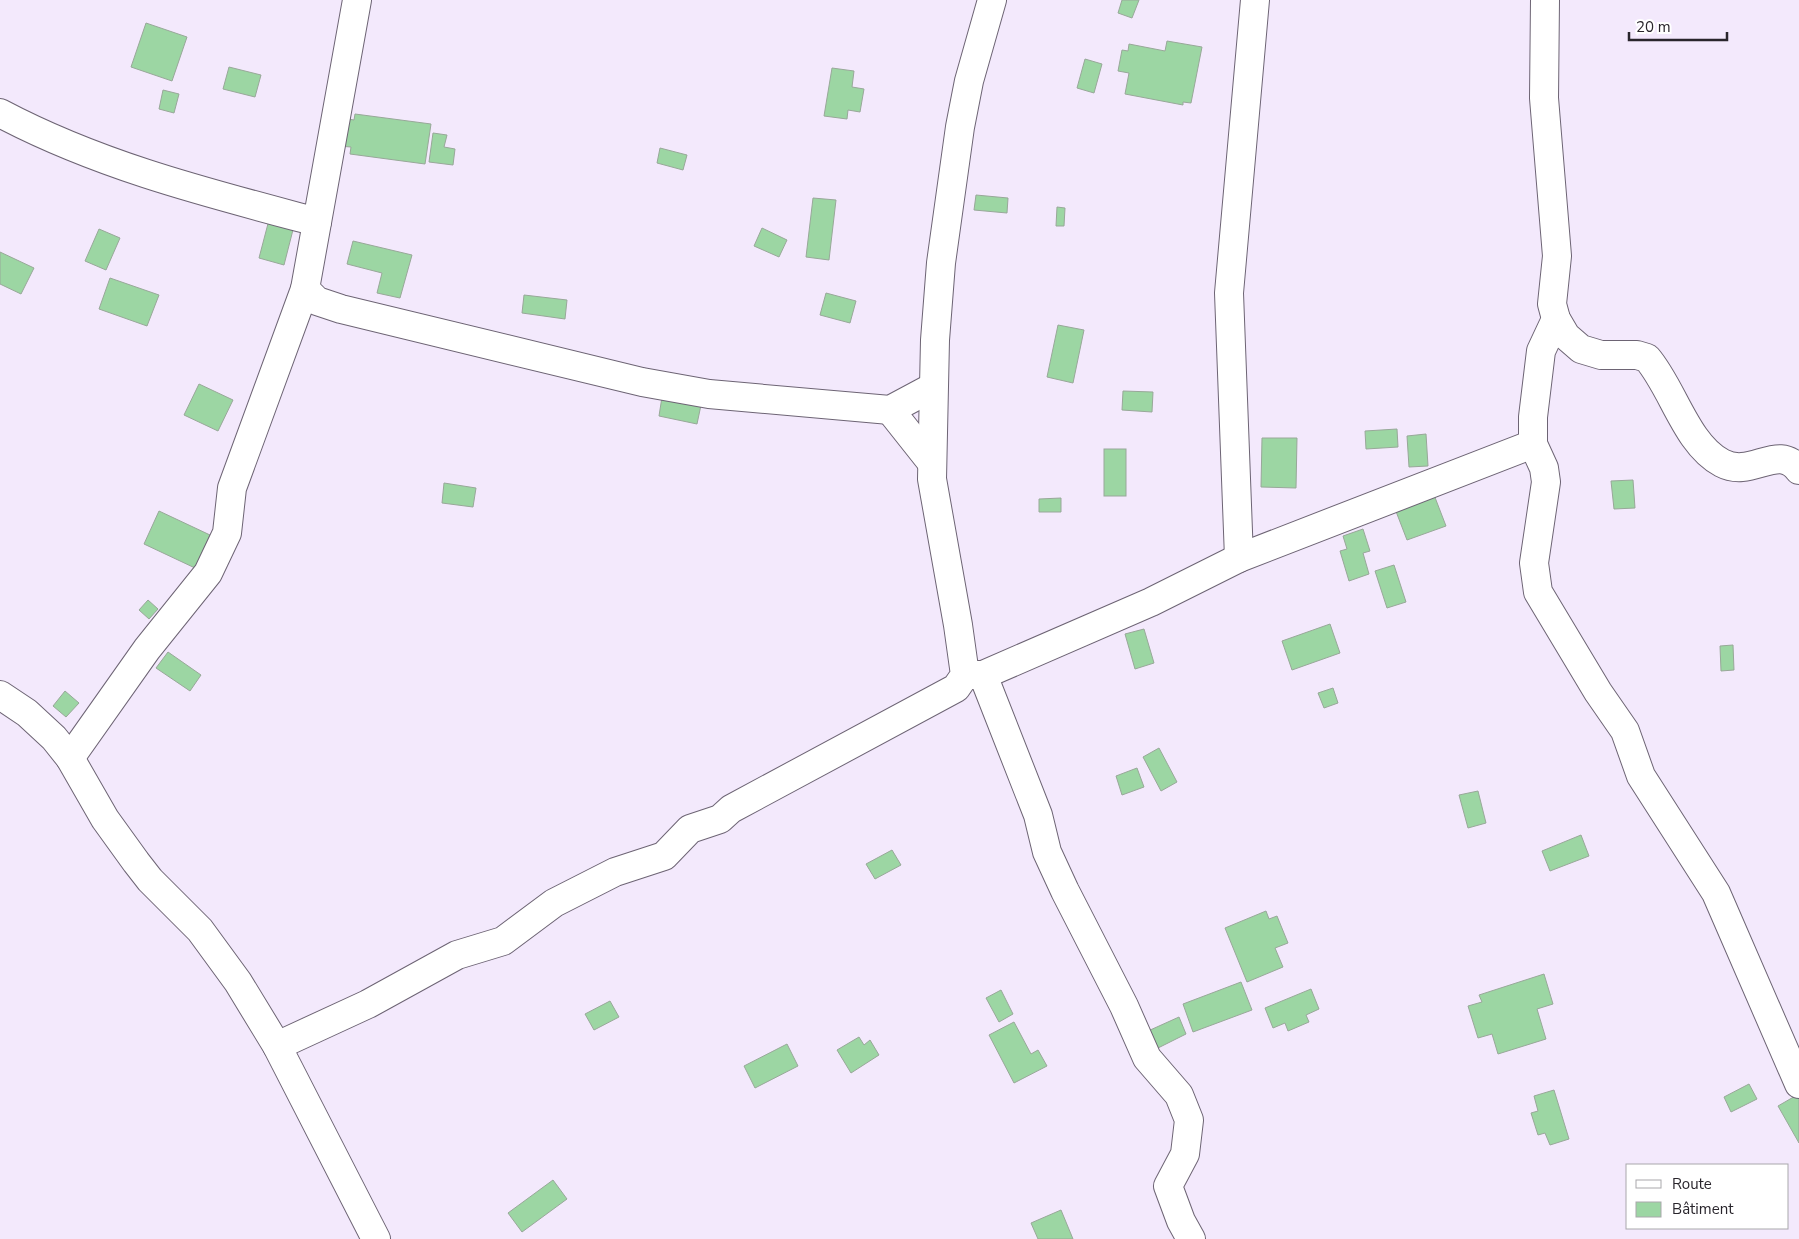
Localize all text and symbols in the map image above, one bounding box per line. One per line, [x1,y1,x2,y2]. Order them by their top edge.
scale bar [1629,10,1726,42]
text: 20 m [1636,17,1671,37]
legend [1626,1164,1789,1229]
text: Route [1672,1174,1712,1194]
text: Bâtiment [1672,1199,1734,1219]

